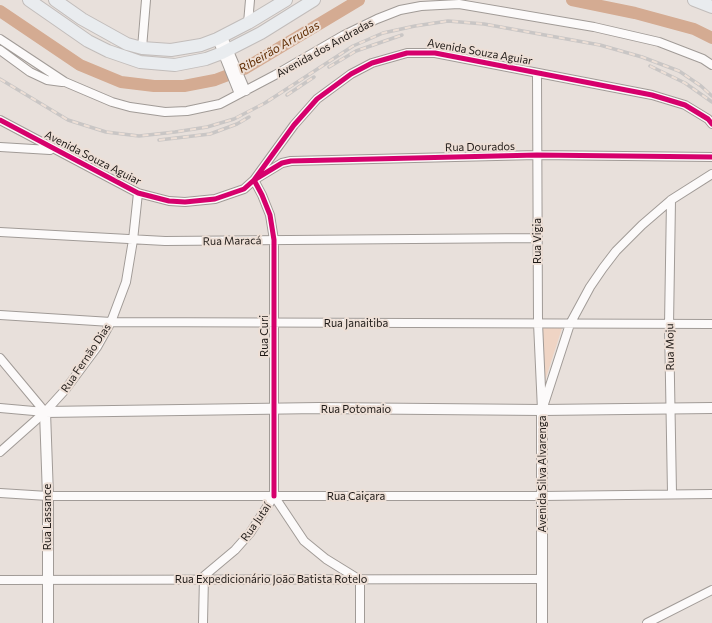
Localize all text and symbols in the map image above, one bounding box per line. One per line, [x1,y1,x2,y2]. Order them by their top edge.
street label: Avenida dos Andradas [274,16,376,80]
water label: Ribeirão Arrudas [236,18,322,76]
street label: Avenida Souza Aguiar [426,36,534,68]
street label: Avenida Souza Aguiar [42,128,144,188]
street label: Rua Dourados [445,140,515,154]
street label: Rua Vigia [530,218,544,264]
street label: Rua Maracá [203,234,261,248]
street label: Rua Curi [257,315,271,357]
street label: Rua Janaitiba [324,316,388,330]
street label: Rua Fernão Dias [58,321,114,395]
street label: Rua Moju [663,323,677,371]
street label: Rua Potomaio [321,402,391,416]
street label: Avenida Silva Alvarenga [535,416,549,532]
street label: Rua Lassance [40,484,54,550]
street label: Rua Caiçara [327,489,385,503]
street label: Rua Jutaí [238,500,274,544]
street label: Rua Expedicionário João Batista Rotelo [175,572,367,586]

